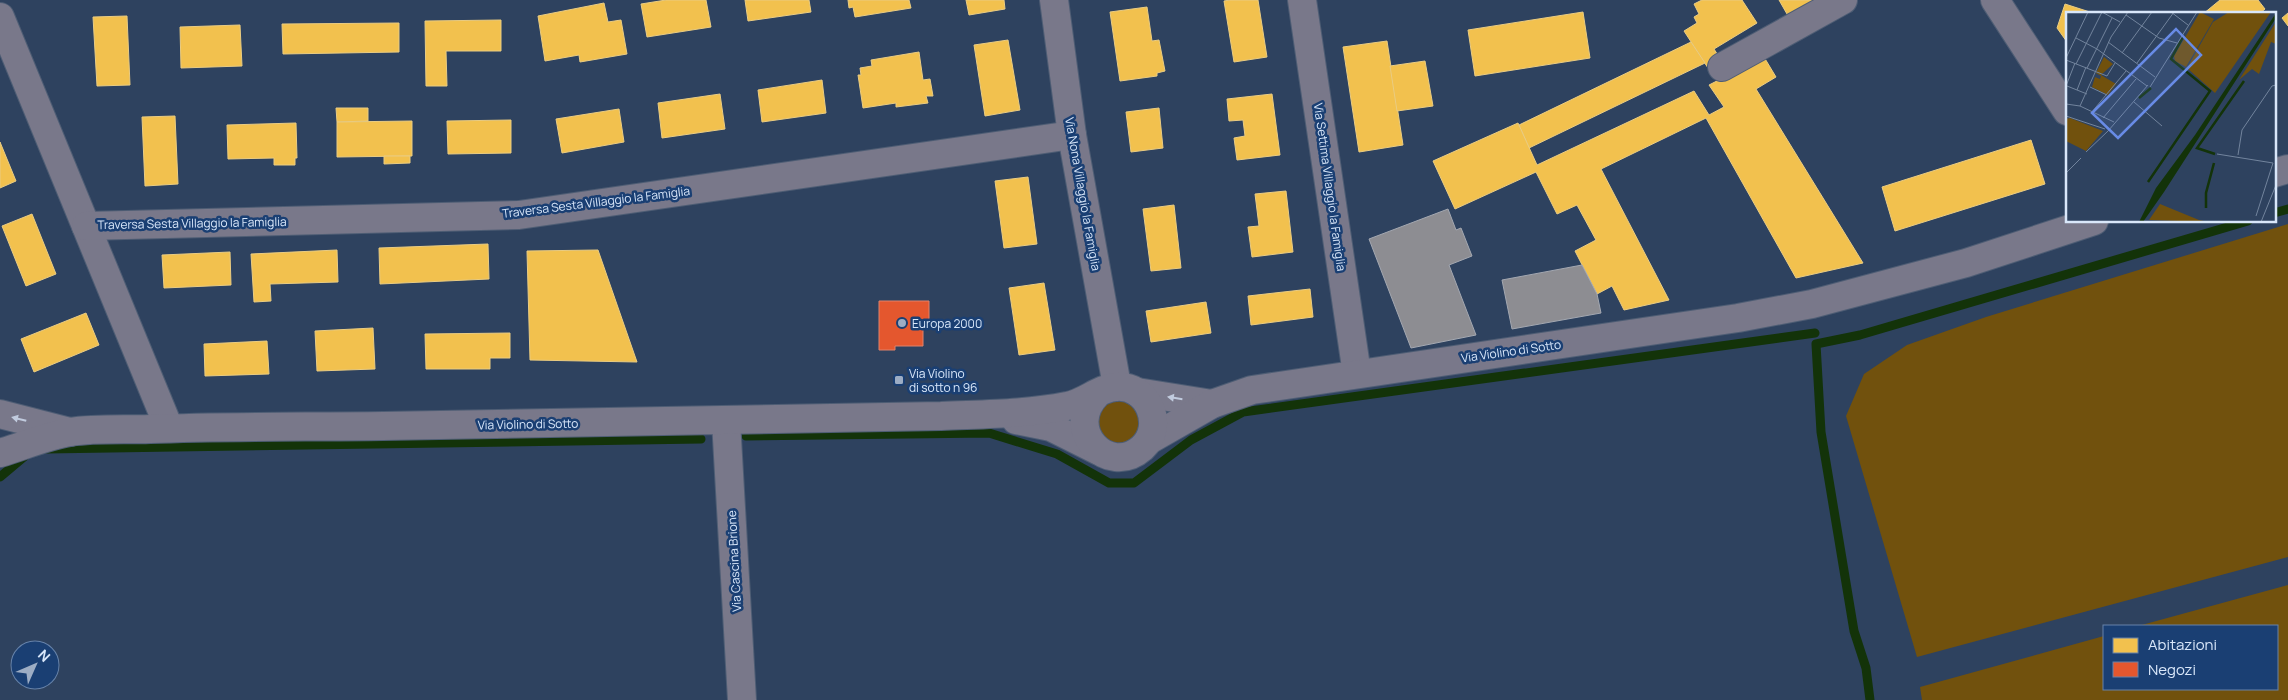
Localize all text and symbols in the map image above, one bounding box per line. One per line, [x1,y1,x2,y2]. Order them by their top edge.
inset map [2066,12,2276,222]
street label: Via Settima Villaggio la Famiglia [1310,102,1350,272]
street label: Via Nona Villaggio la Famiglia [1061,116,1105,272]
street label: Traversa Sesta Villaggio la Famiglia [501,182,691,222]
street label: Traversa Sesta Villaggio la Famiglia [97,213,287,233]
place label: Europa 2000 [912,315,982,332]
marker: Europa 2000 [896,317,908,329]
street label: Via Violino di Sotto [1460,336,1562,366]
place label: Via Violino di sotto n 96 [909,365,978,396]
marker: Via Violino di sotto n 96 [893,374,905,386]
one-way arrow [1166,394,1182,402]
one-way arrow [11,415,26,423]
street label: Via Violino di Sotto [477,415,579,433]
street label: Via Cascina Brione [723,510,745,612]
legend [2103,625,2278,690]
text: Abitazioni [2148,634,2217,655]
north arrow [10,640,60,690]
text: N [34,645,55,666]
text: Negozi [2148,659,2196,680]

